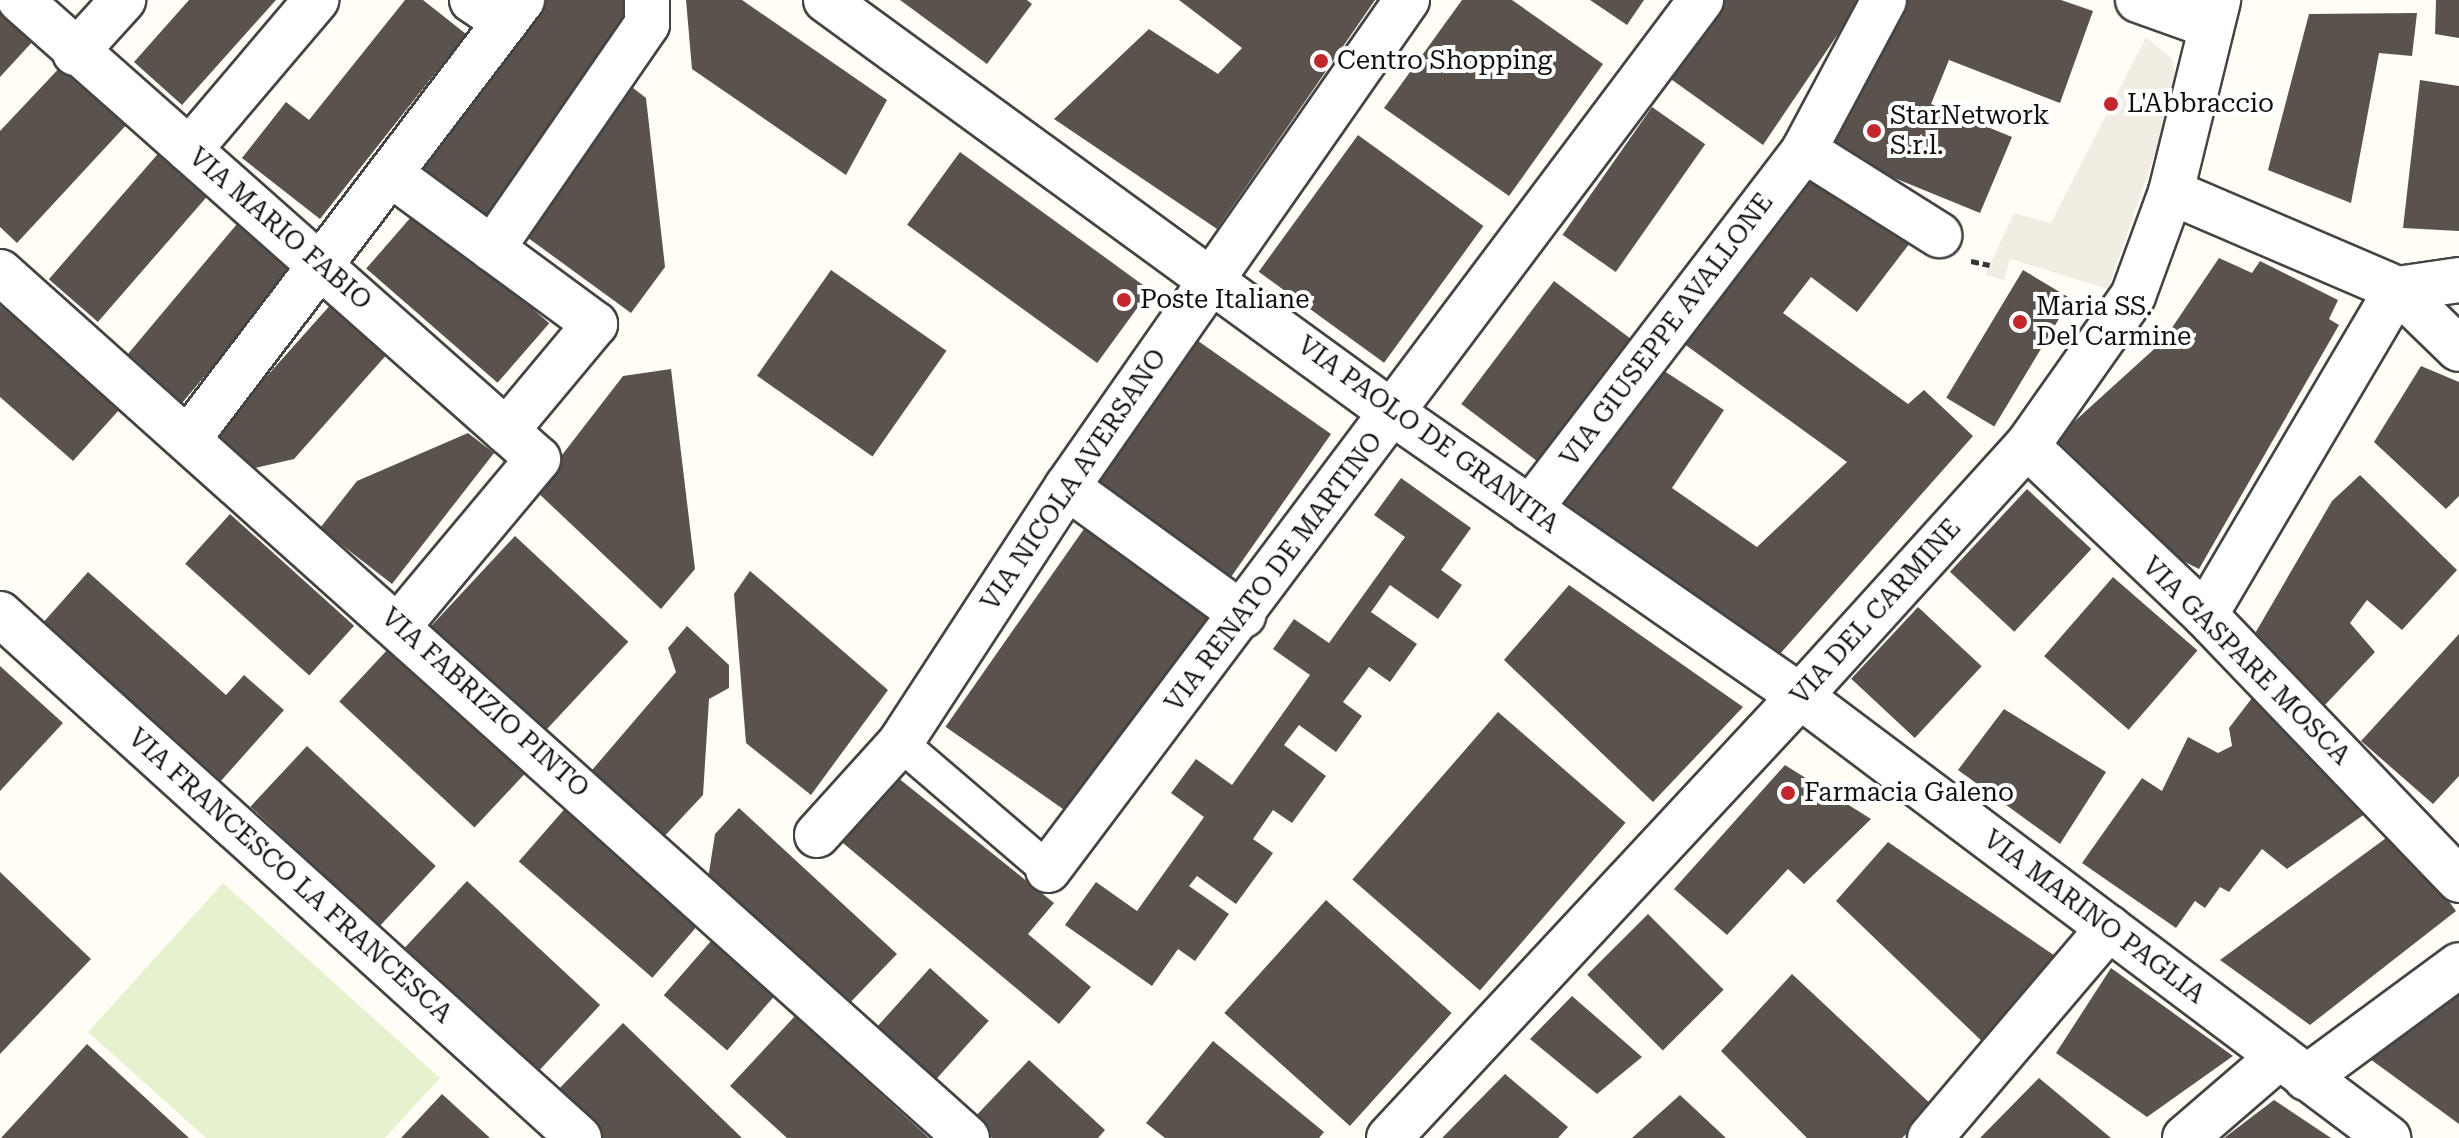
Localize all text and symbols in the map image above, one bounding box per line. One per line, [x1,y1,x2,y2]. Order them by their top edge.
place label: Centro Shopping [1337,45,1552,77]
marker: Centro Shopping [1312,52,1330,70]
place label: L'Abbraccio [2127,88,2274,120]
marker: L'Abbraccio [2102,95,2120,113]
place label: StarNetwork S.r.l. [1890,100,2049,162]
marker: StarNetwork S.r.l. [1865,122,1883,140]
street label: VIA MARIO FABIO [182,141,378,317]
street label: VIA GIUSEPPE AVALLONE [1554,187,1780,473]
place label: Poste Italiane [1140,284,1310,316]
marker: Poste Italiane [1115,291,1133,309]
place label: Maria SS. Del Carmine [2036,291,2191,352]
marker: Maria SS. Del Carmine [2011,313,2029,331]
street label: VIA PAOLO DE GRANITA [1291,330,1565,540]
street label: VIA NICOLA AVERSANO [975,343,1173,617]
street label: VIA RENATO DE MARTINO [1159,426,1389,718]
street label: VIA DEL CARMINE [1784,513,1968,711]
street label: VIA GASPARE MOSCA [2136,551,2356,771]
street label: VIA FABRIZIO PINTO [375,602,595,804]
street label: VIA FRANCESCO LA FRANCESCA [122,722,458,1030]
place label: Farmacia Galeno [1804,777,2014,809]
marker: Farmacia Galeno [1779,784,1797,802]
street label: VIA MARINO PAGLIA [1977,824,2211,1010]

